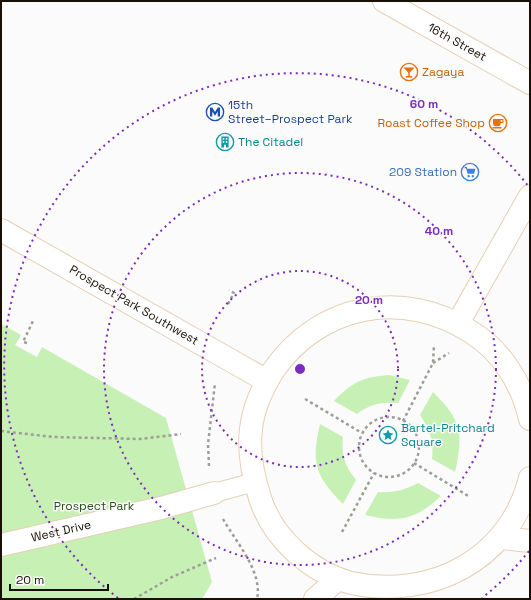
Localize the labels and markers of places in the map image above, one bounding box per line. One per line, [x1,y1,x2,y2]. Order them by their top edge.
bar icon: Zagaya [399,62,419,82]
place label: Zagaya [422,64,464,80]
place label: 15th Street–Prospect Park [228,97,353,127]
metro station icon: 15th Street–Prospect Park [205,102,225,122]
cafe icon: Roast Coffee Shop [488,113,508,133]
place label: Roast Coffee Shop [377,115,485,131]
building icon: The Citadel [215,132,235,152]
place label: The Citadel [238,134,303,150]
supermarket icon: 209 Station [460,162,480,182]
place label: 209 Station [389,164,457,180]
centre of rings [293,362,307,376]
place label: Bartel-Pritchard Square [401,420,495,450]
place icon: Bartel-Pritchard Square [378,425,398,445]

